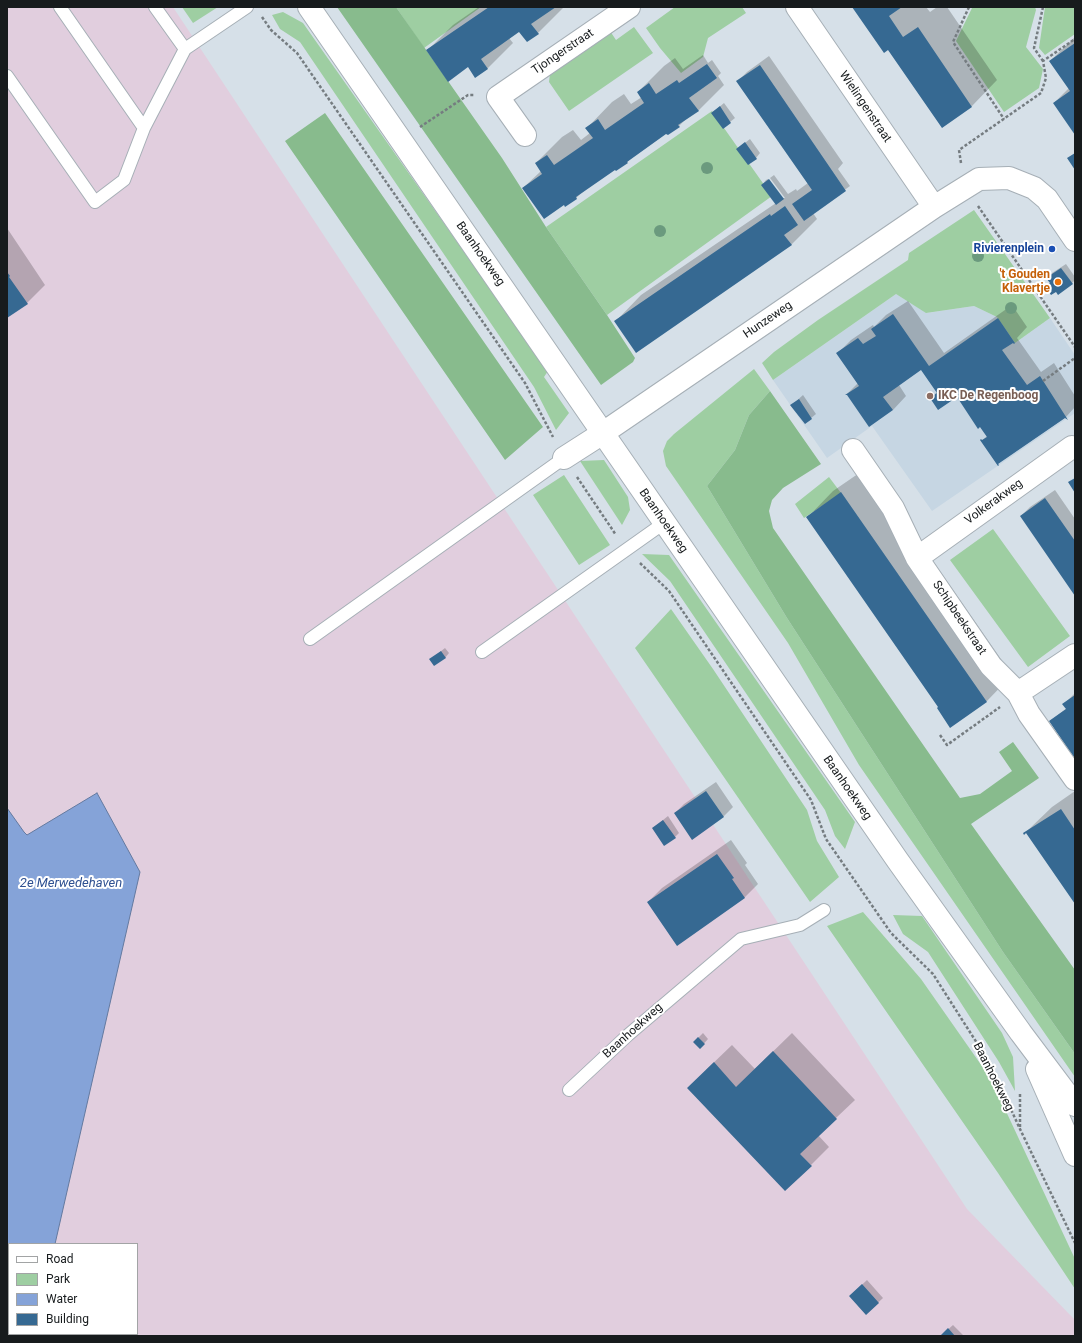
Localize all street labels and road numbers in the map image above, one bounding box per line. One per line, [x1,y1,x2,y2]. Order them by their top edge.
street label: Tjongerstraat [529,26,597,78]
street label: Wielingenstraat [836,69,894,145]
street label: Baanhoekweg [453,219,507,289]
street label: Hunzeweg [741,298,795,342]
street label: Volkerakweg [962,476,1026,528]
street label: Baanhoekweg [636,486,690,556]
street label: Schipbeekstraat [929,578,989,658]
street label: Baanhoekweg [820,753,874,823]
street label: Baanhoekweg [600,1000,666,1062]
street label: Baanhoekweg [970,1040,1016,1114]

